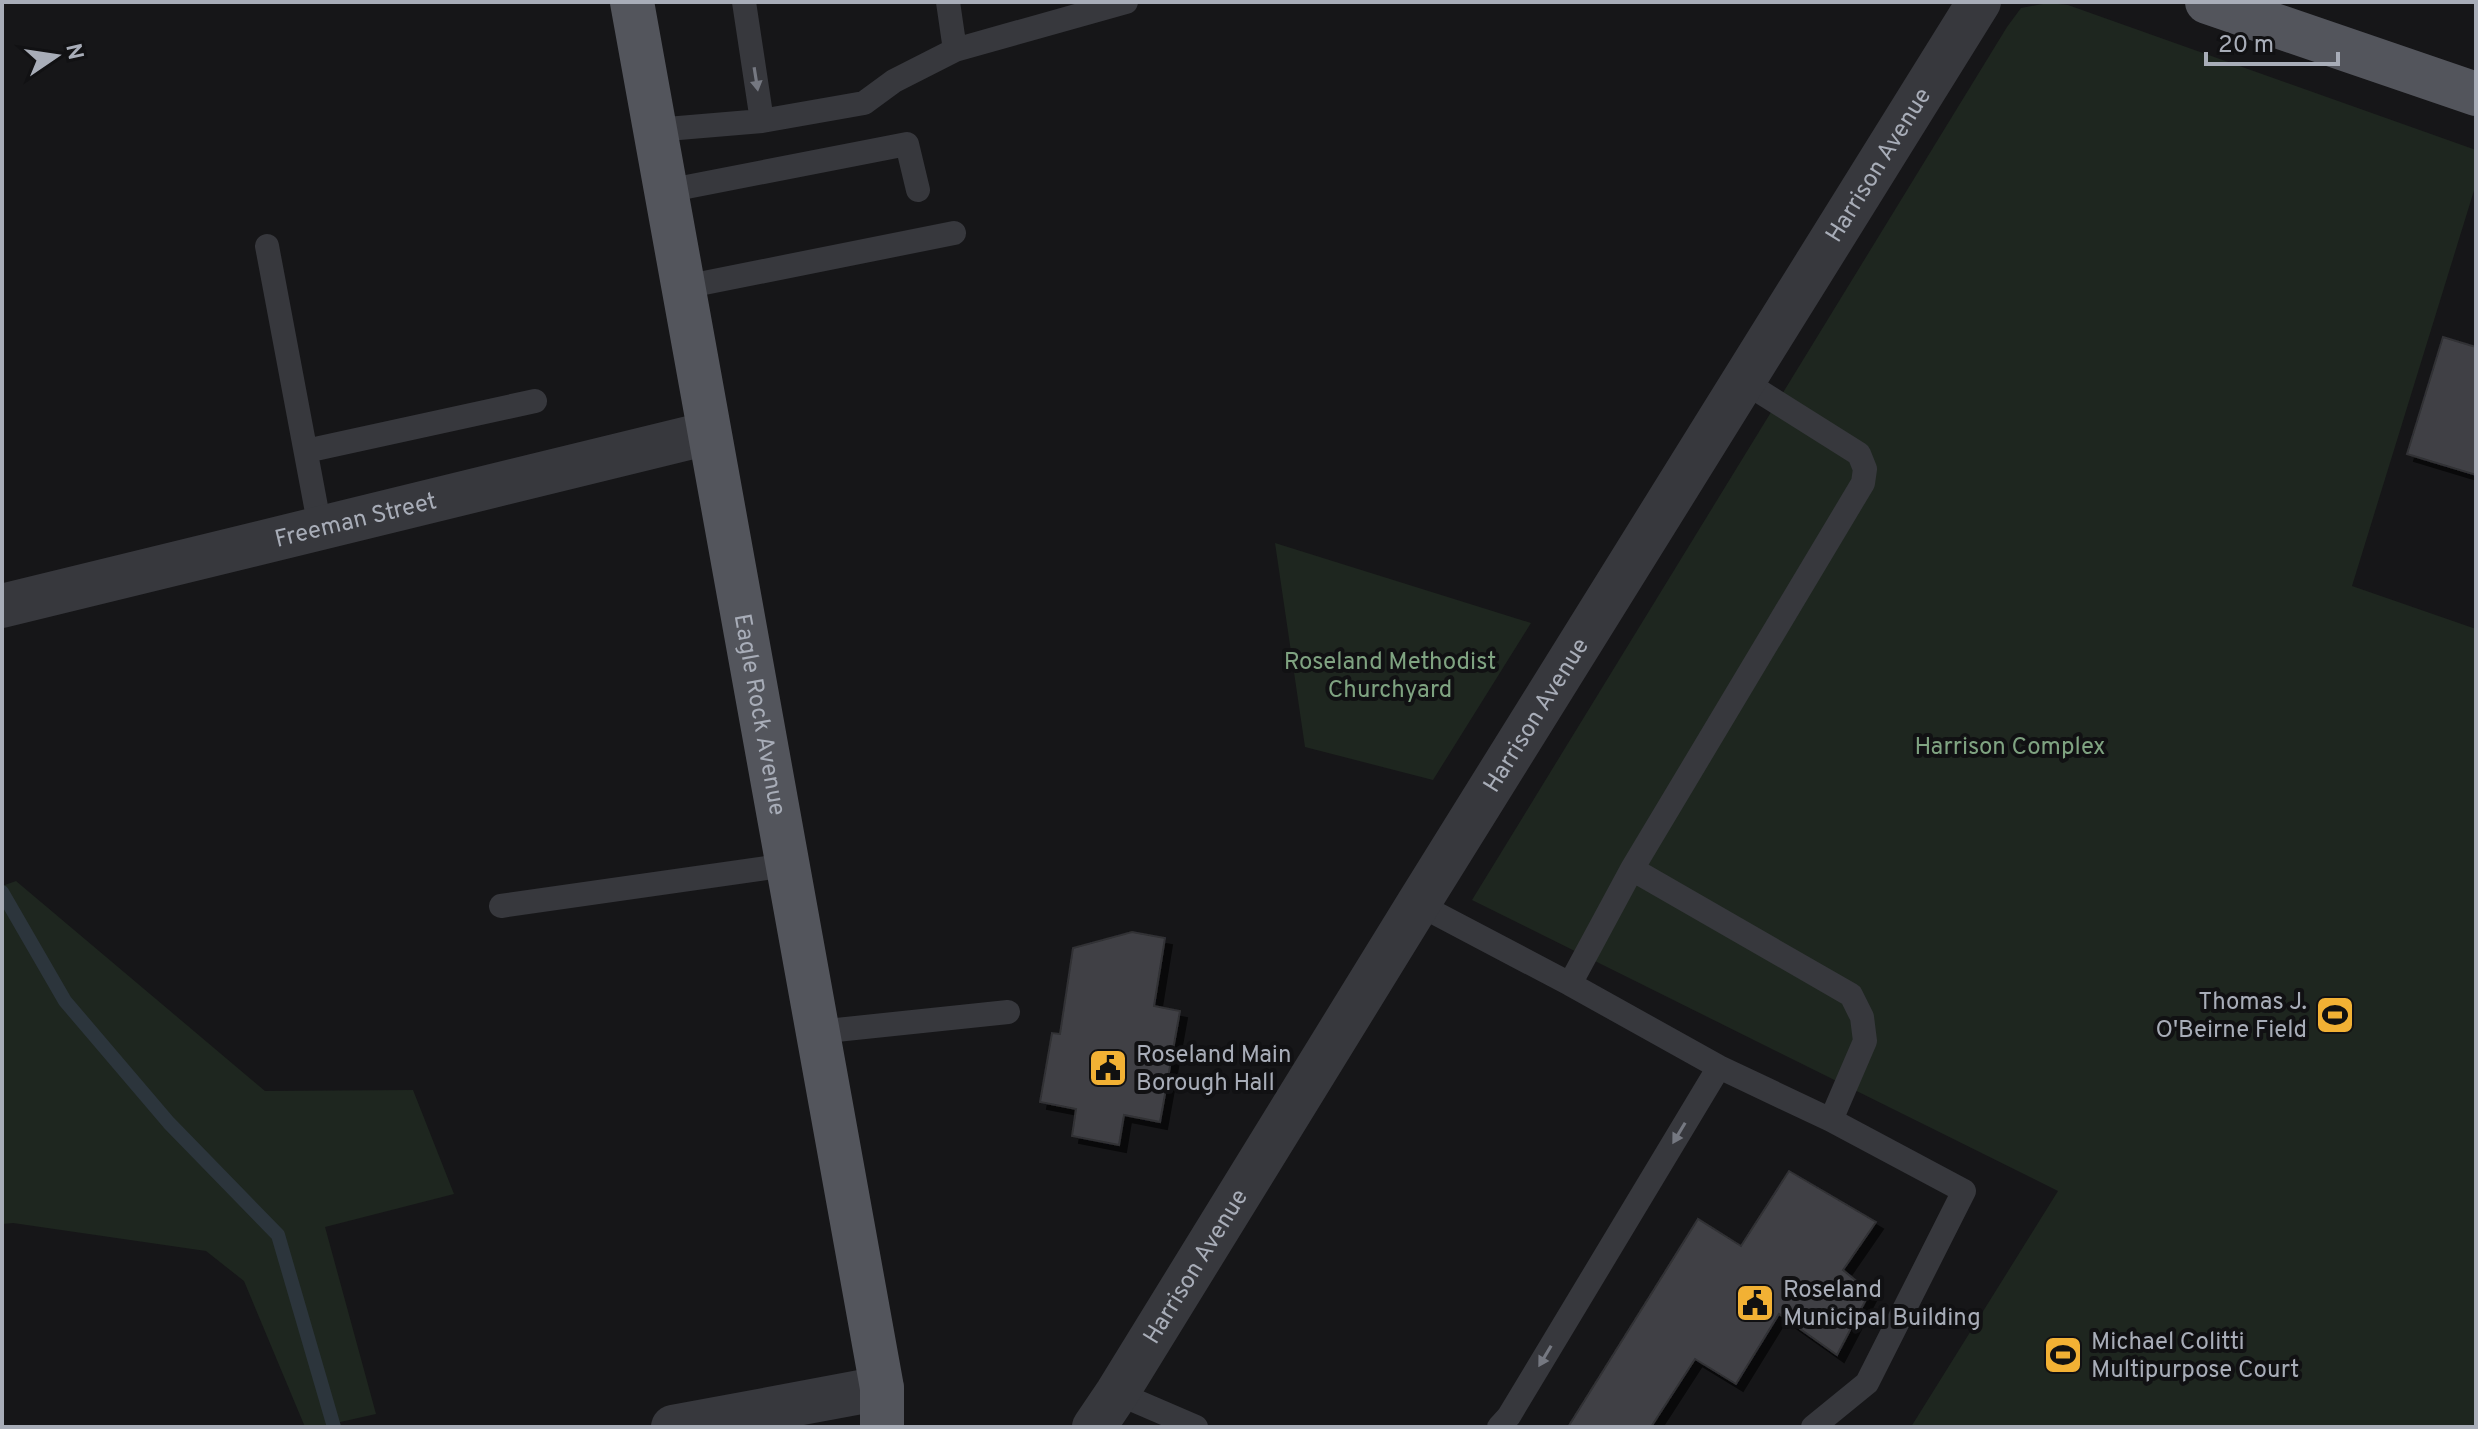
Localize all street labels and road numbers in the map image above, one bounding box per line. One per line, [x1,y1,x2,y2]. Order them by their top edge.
street label: Harrison Avenue [1820,83,1939,248]
street label: Freeman Street [272,487,440,556]
street label: Eagle Rock Avenue [726,612,791,818]
street label: Harrison Avenue [1478,633,1597,799]
street label: Harrison Avenue [1138,1184,1256,1350]

